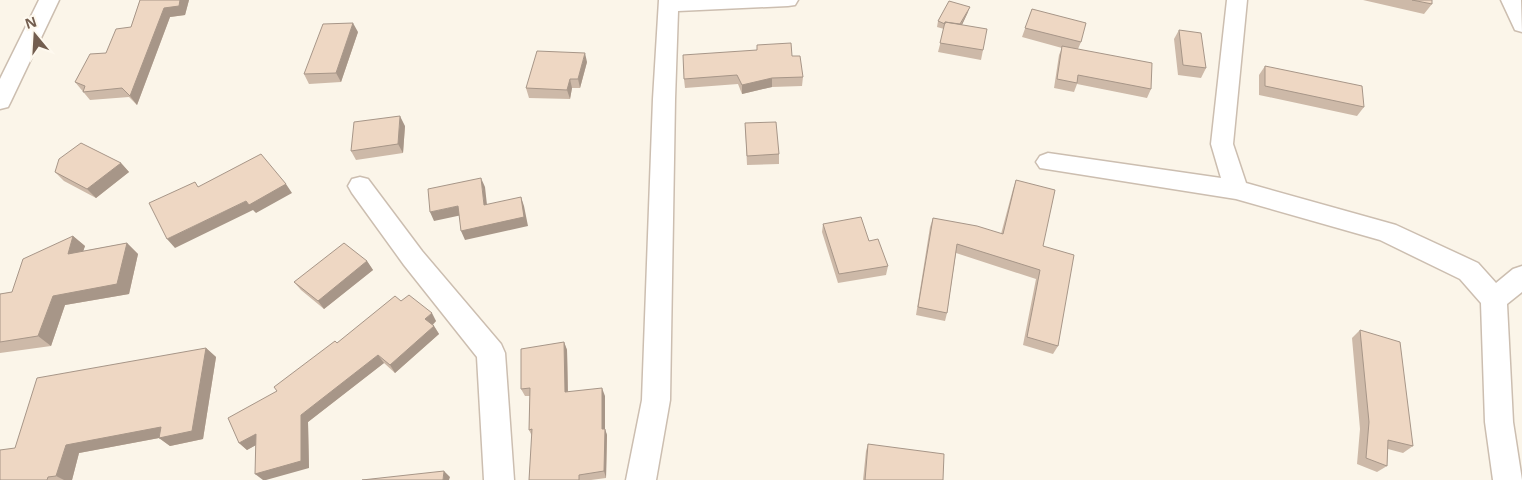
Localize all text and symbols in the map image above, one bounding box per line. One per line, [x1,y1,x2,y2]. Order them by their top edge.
north arrow [10,10,60,60]
text: N [22,11,39,33]

